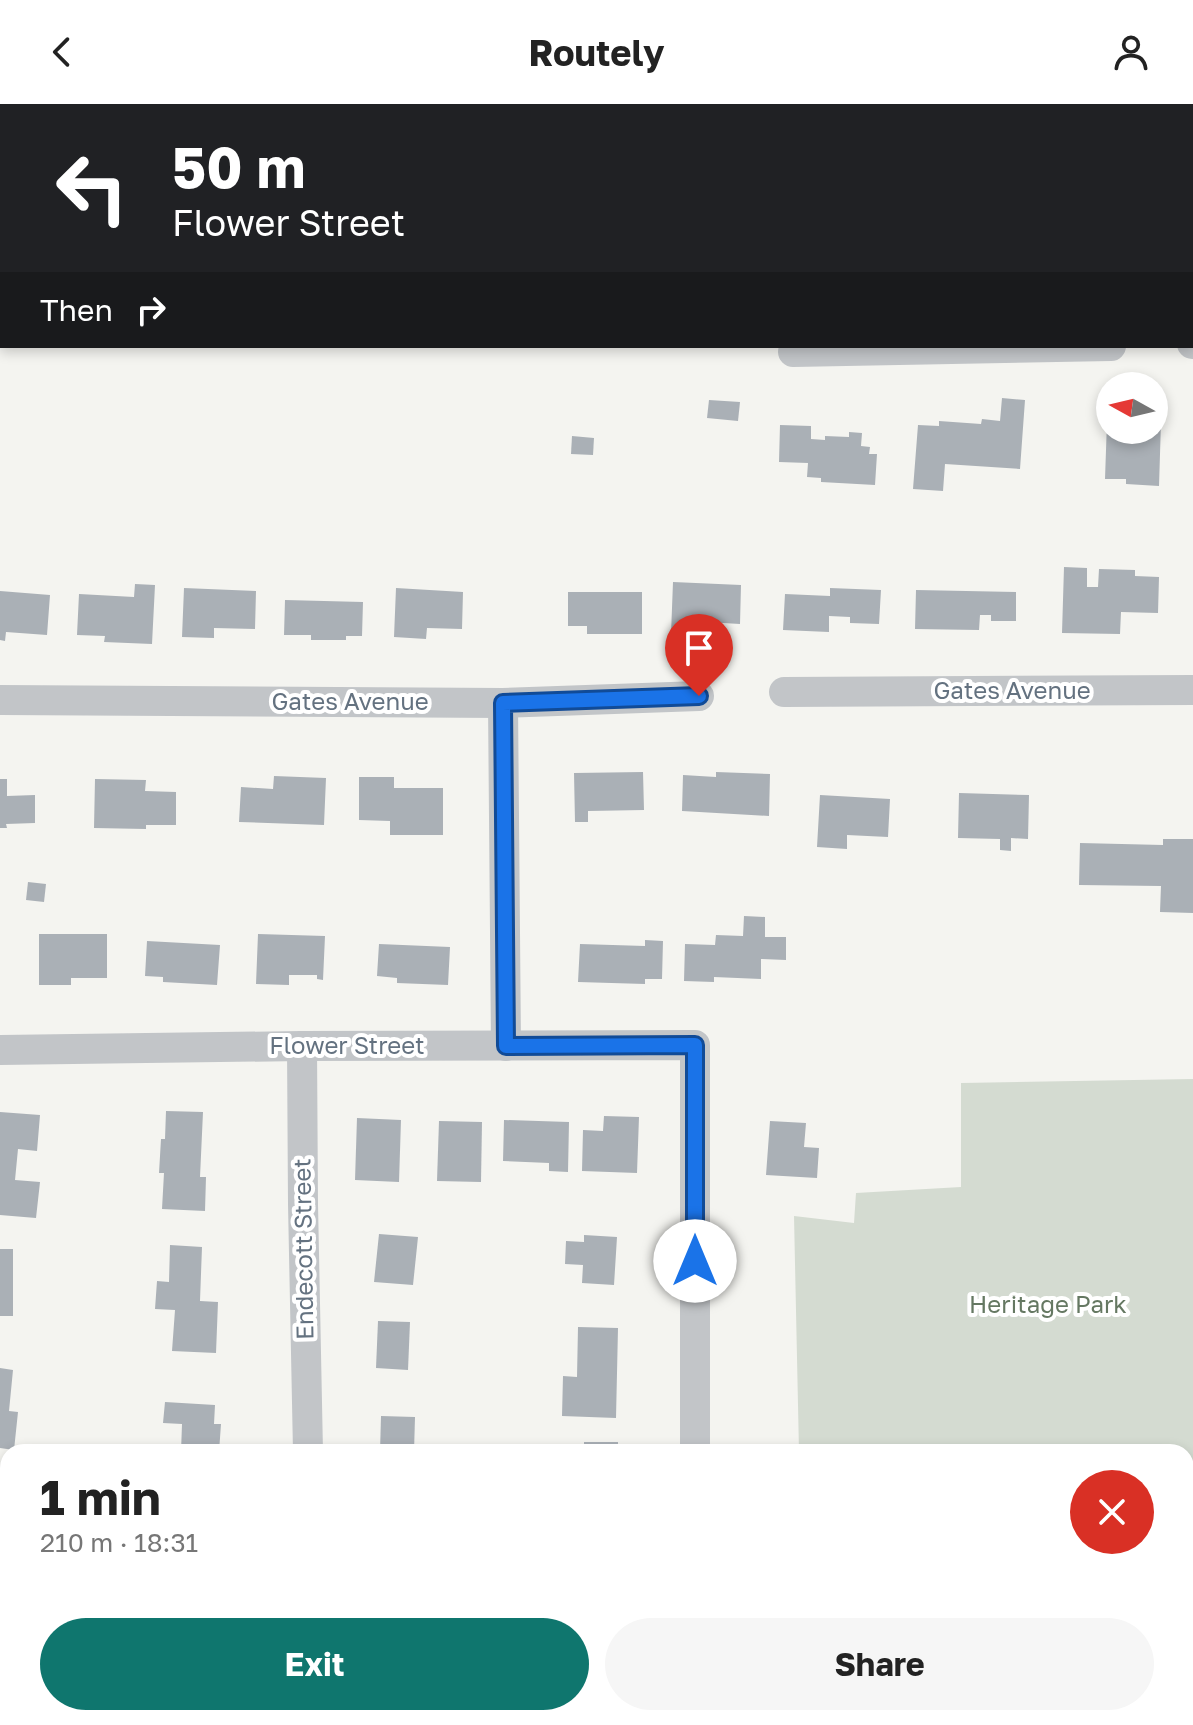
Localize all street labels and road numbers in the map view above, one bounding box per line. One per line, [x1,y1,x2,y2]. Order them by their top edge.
street label: Gates Avenue [933,675,1091,704]
street label: Gates Avenue [271,686,429,715]
street label: Flower Street [269,1030,425,1059]
street label: Endecott Street [286,1158,319,1340]

